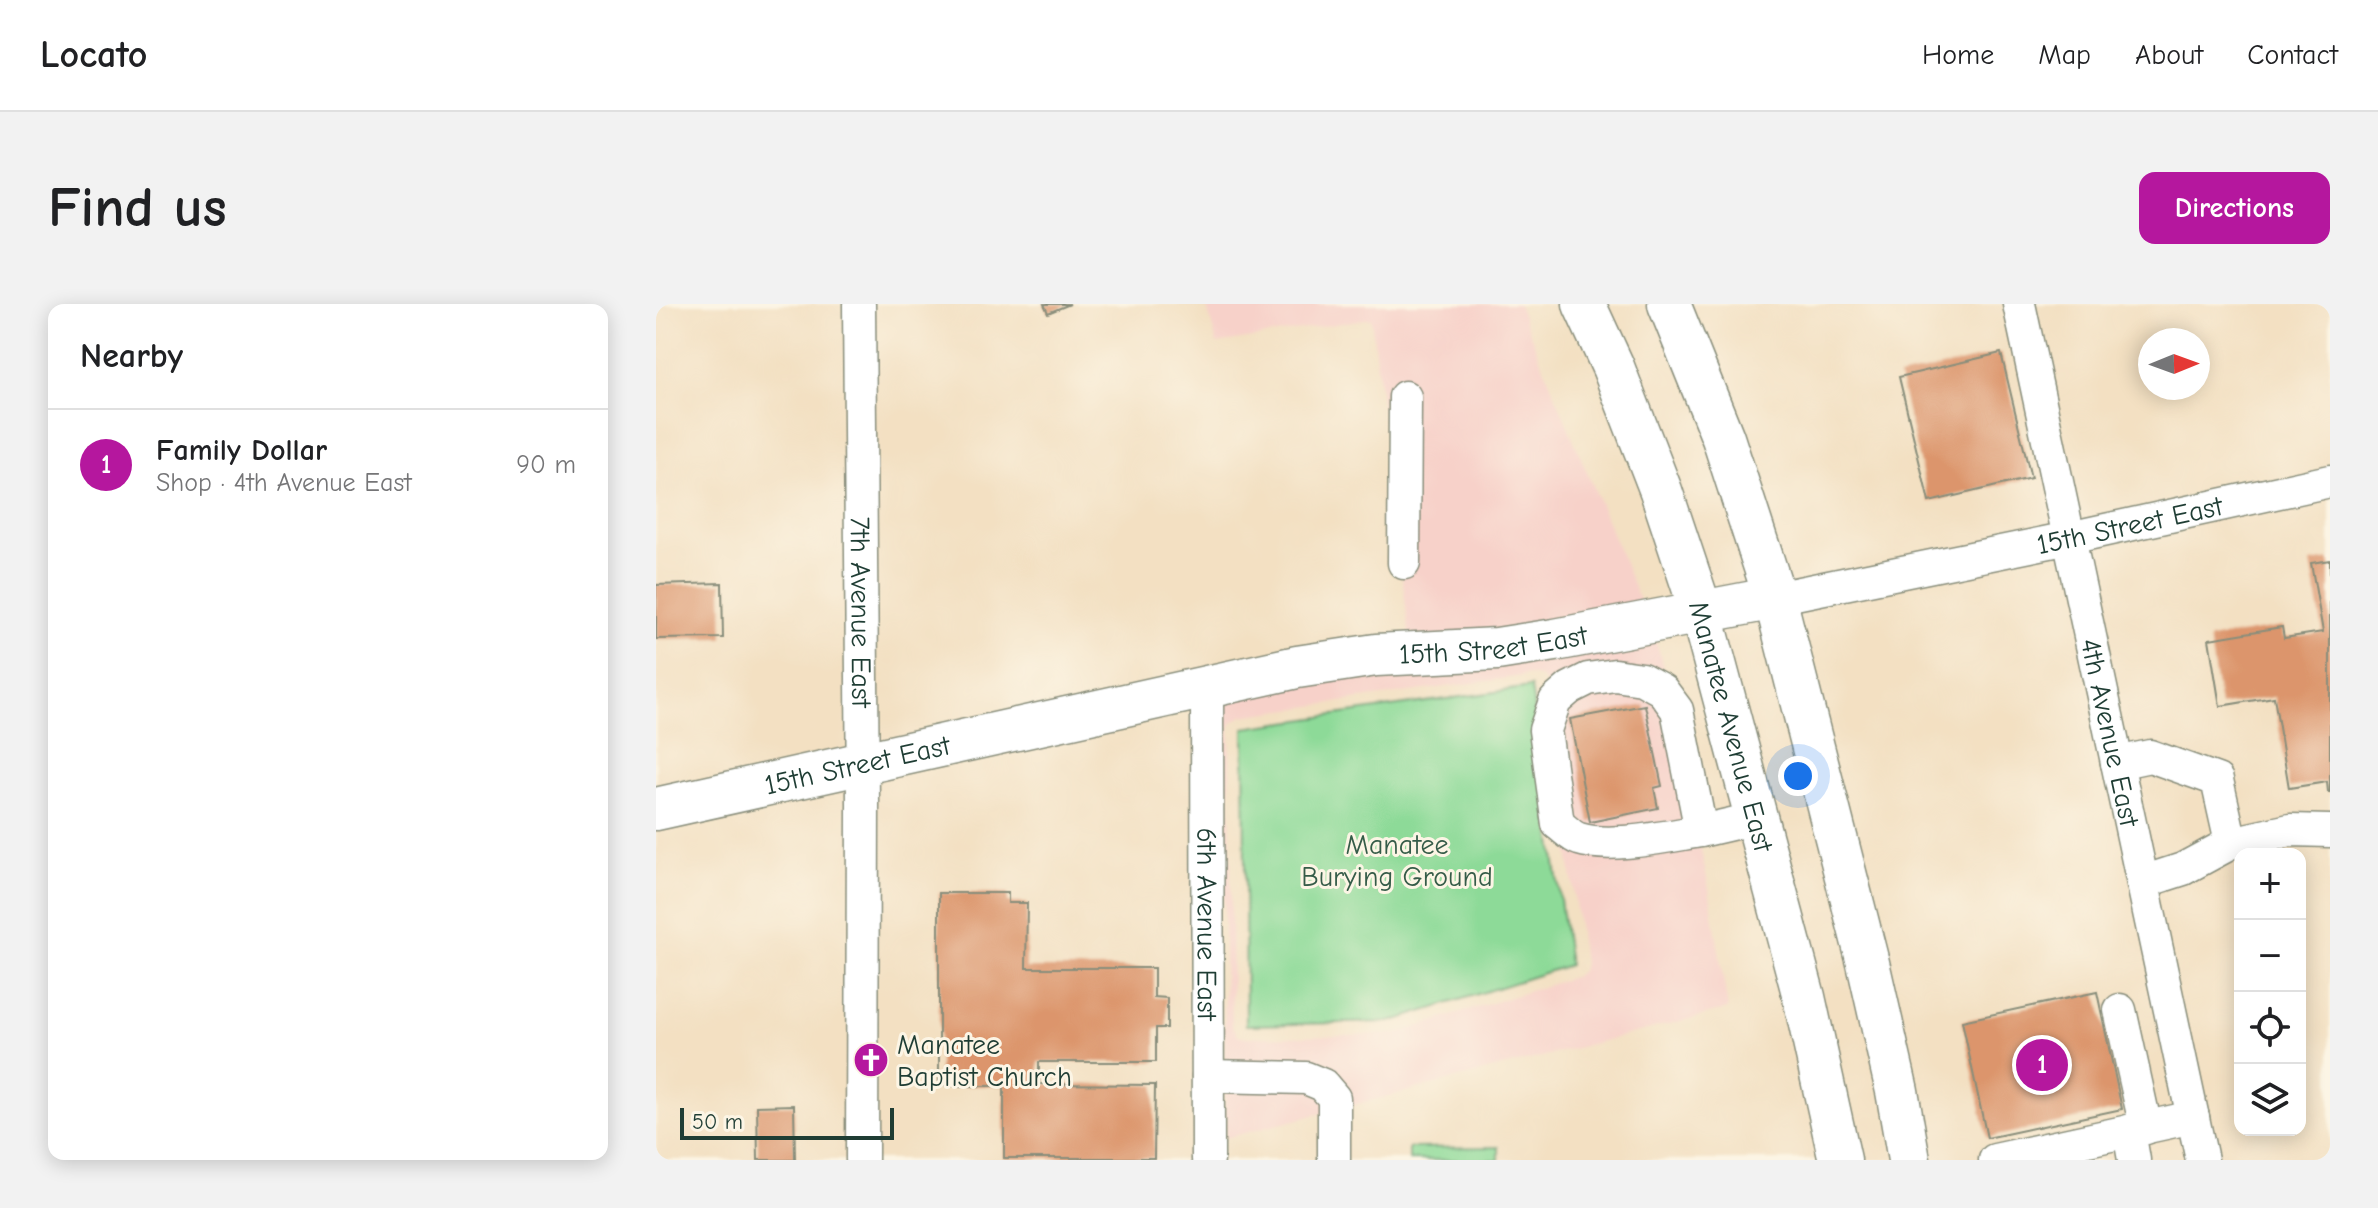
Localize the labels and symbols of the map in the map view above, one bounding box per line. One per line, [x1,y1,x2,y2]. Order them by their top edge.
north arrow [2138,328,2210,400]
street label: 15th Street East [2034,490,2227,561]
street label: 7th Avenue East [844,516,877,709]
street label: Manatee Avenue East [1682,598,1780,856]
street label: 15th Street East [1398,619,1591,671]
street label: 4th Avenue East [2074,635,2145,831]
street label: 15th Street East [762,729,954,802]
your location [1778,756,1818,796]
street label: 6th Avenue East [1190,827,1223,1022]
park label: Manatee Burying Ground [1301,829,1493,893]
place label: Manatee Baptist Church [897,1029,1072,1093]
pin: 1 [2016,1035,2068,1095]
church icon: Manatee Baptist Church [852,1041,890,1079]
scale bar [680,1104,894,1140]

